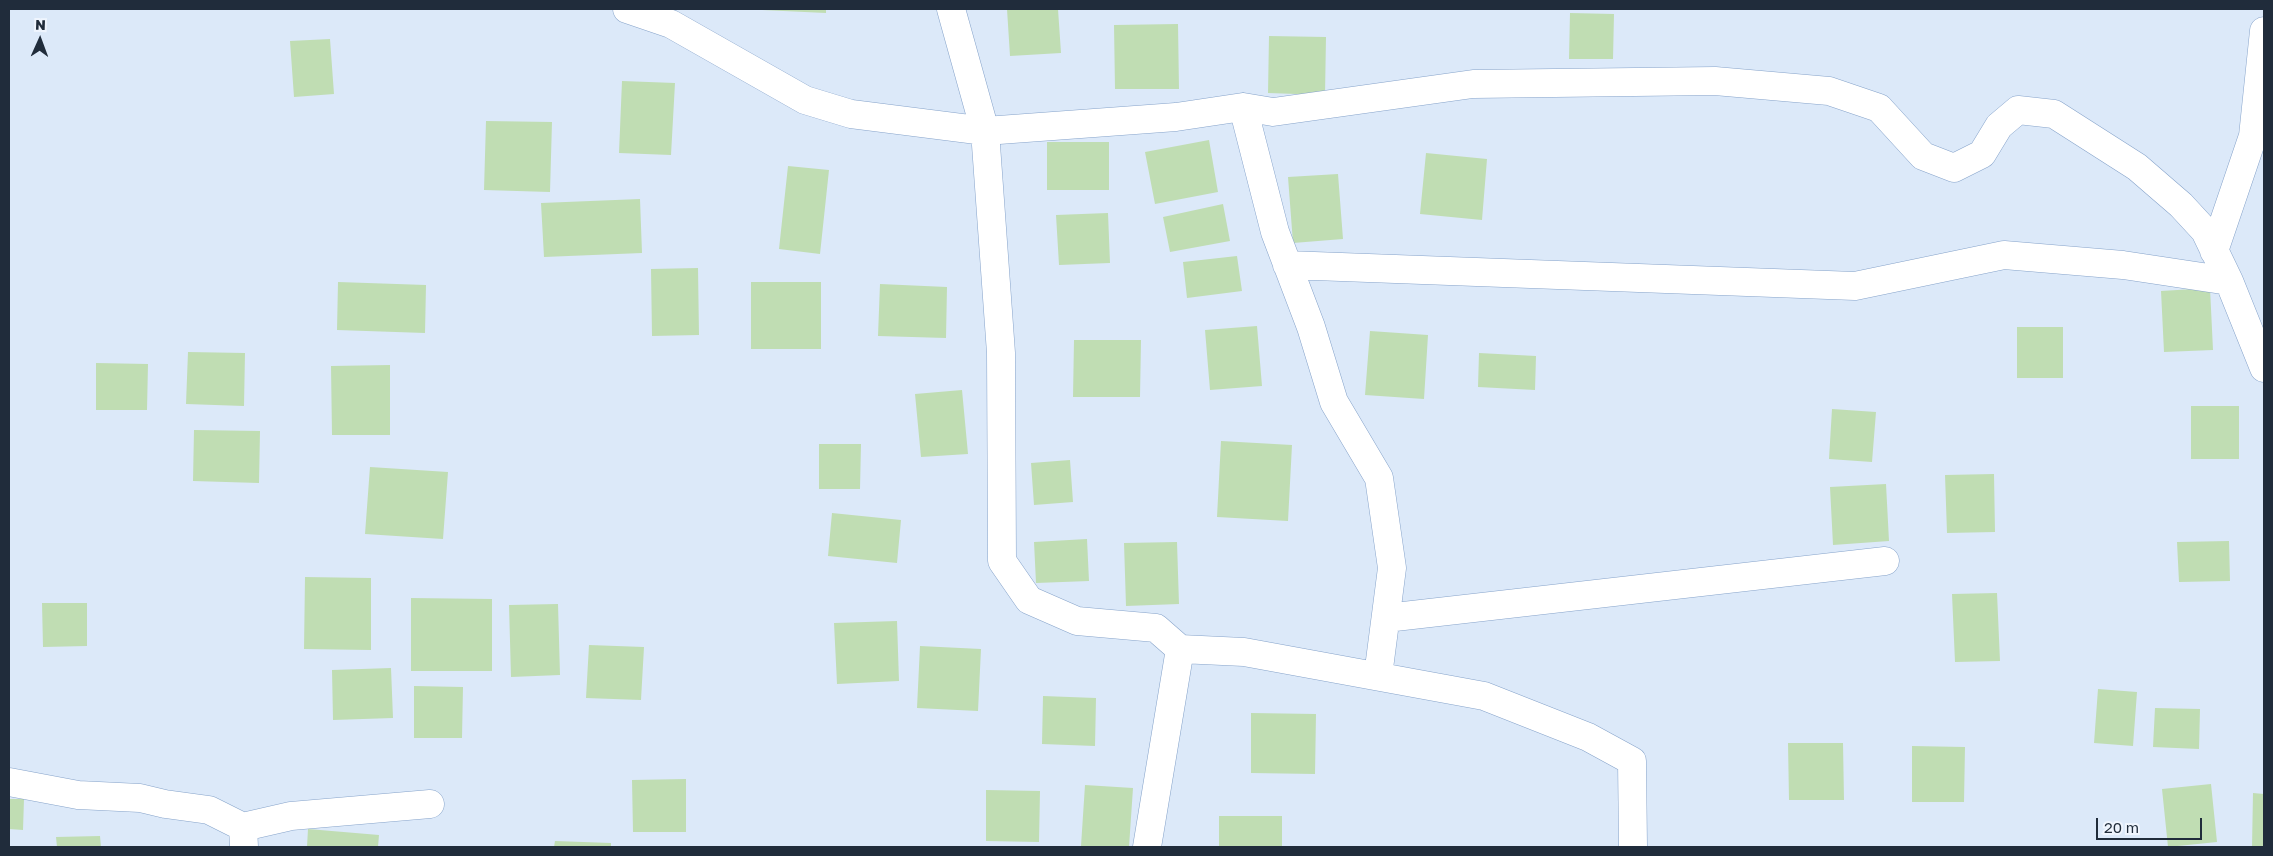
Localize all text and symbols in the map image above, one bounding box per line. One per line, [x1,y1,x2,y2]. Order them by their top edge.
north arrow [15,15,65,65]
text: N [35,16,46,33]
scale bar [2098,808,2204,840]
text: 20 m [2104,818,2139,836]

